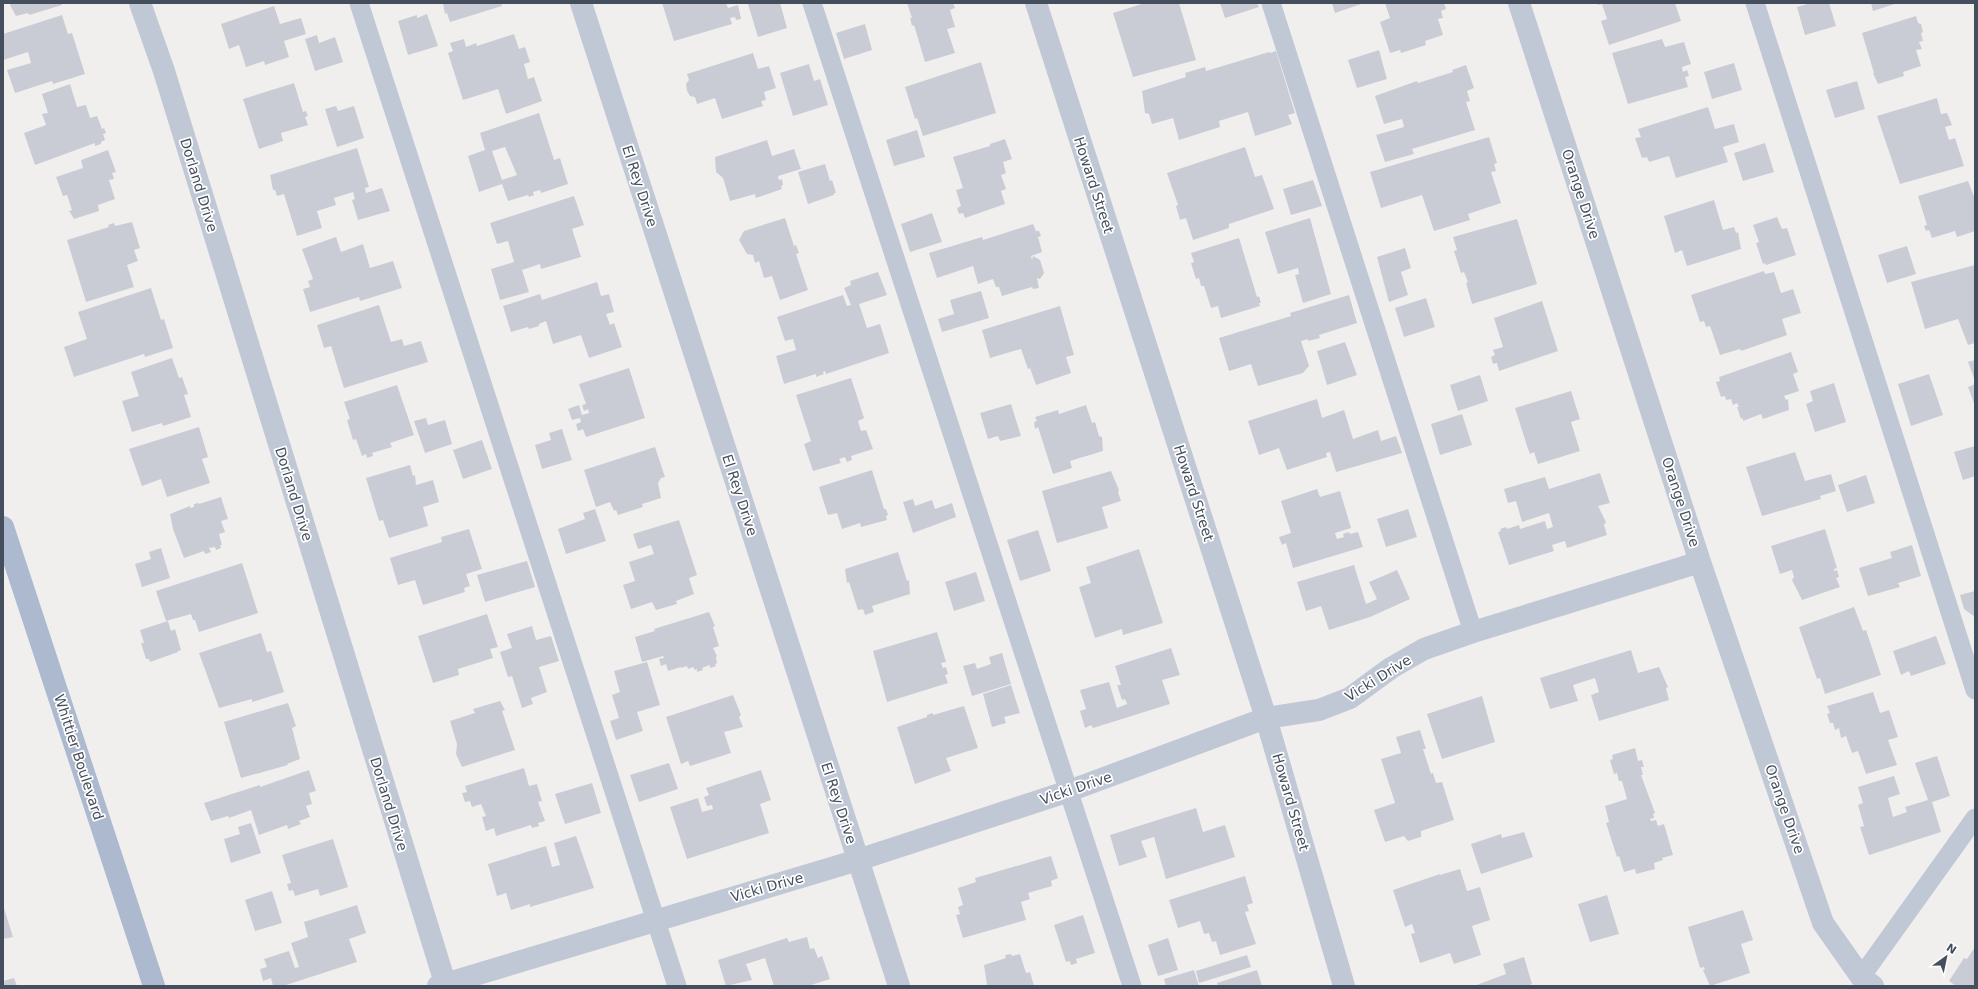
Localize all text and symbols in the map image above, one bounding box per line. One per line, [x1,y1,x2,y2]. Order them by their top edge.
street label: Howard Street [1071,135,1117,236]
street label: Dorland Drive [177,136,221,234]
street label: El Rey Drive [619,143,661,229]
street label: Orange Drive [1559,147,1603,241]
street label: Howard Street [1171,443,1217,544]
street label: Dorland Drive [272,445,316,543]
street label: El Rey Drive [719,452,761,538]
street label: Orange Drive [1659,455,1703,549]
street label: Vicki Drive [1342,651,1414,705]
street label: Whittier Boulevard [51,692,107,822]
street label: Howard Street [1269,751,1313,853]
street label: Dorland Drive [367,755,411,853]
street label: El Rey Drive [818,760,860,846]
street label: Orange Drive [1762,762,1808,856]
street label: Vicki Drive [1038,768,1114,808]
street label: Vicki Drive [729,869,805,905]
north arrow [1926,937,1966,977]
text: N [1944,941,1959,957]

